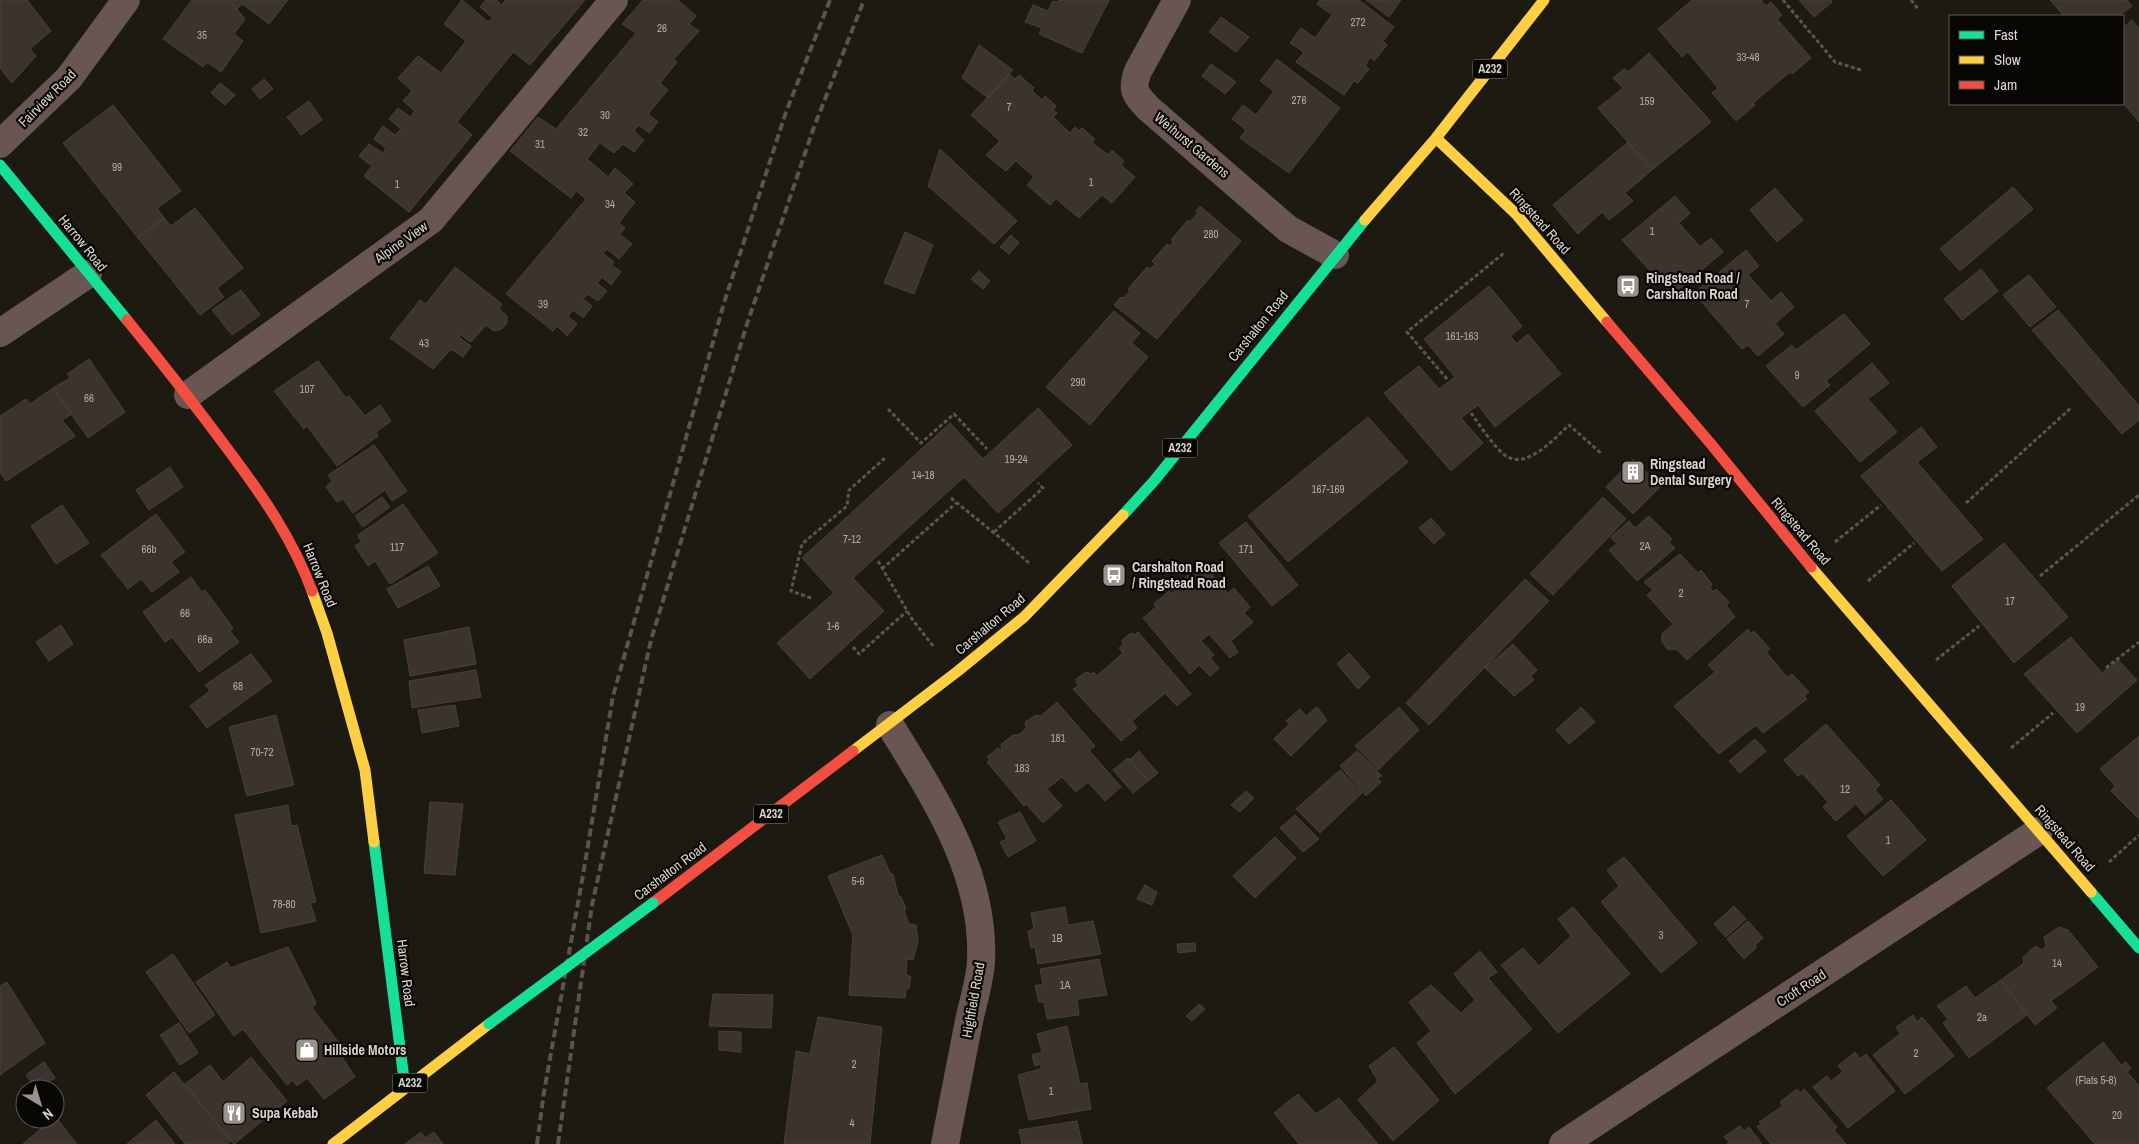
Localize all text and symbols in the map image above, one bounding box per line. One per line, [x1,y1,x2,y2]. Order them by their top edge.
house number: 272 [1350,15,1366,29]
legend [1949,15,2124,105]
house number: 26 [657,21,667,35]
text: Fast [1994,24,2018,45]
house number: 35 [197,28,207,42]
text: Slow [1994,49,2021,70]
house number: 33-48 [1736,50,1760,64]
road number: A232 [1472,60,1508,78]
street label: Fairview Road [14,65,80,131]
text: Jam [1994,74,2017,95]
house number: 276 [1291,93,1307,107]
house number: 159 [1639,94,1655,108]
house number: 7 [1006,100,1012,114]
house number: 30 [600,108,610,122]
street label: Weihurst Gardens [1151,108,1234,182]
house number: 32 [578,125,588,139]
house number: 31 [535,137,545,151]
house number: 99 [112,160,122,174]
house number: 1 [1088,175,1094,189]
house number: 1 [394,177,400,191]
street label: Ringstead Road [1506,184,1574,258]
house number: 34 [605,197,615,211]
street label: Harrow Road [55,211,111,275]
street label: Alpine View [370,217,432,267]
house number: 1 [1649,224,1655,238]
house number: 280 [1203,227,1219,241]
place label: Ringstead Road / Carshalton Road [1646,269,1741,303]
bus stop icon: Ringstead Road / Carshalton Road [1615,273,1641,299]
street label: Carshalton Road [1224,287,1292,365]
house number: 39 [538,297,548,311]
house number: 7 [1744,297,1750,311]
house number: 161-163 [1445,329,1479,343]
house number: 43 [419,336,429,350]
house number: 9 [1794,368,1800,382]
house number: 290 [1070,375,1086,389]
house number: 107 [299,382,315,396]
house number: 66 [84,391,94,405]
road number: A232 [1162,438,1198,458]
house number: 19-24 [1004,452,1028,466]
place label: Ringstead Dental Surgery [1650,455,1732,489]
building icon: Ringstead Dental Surgery [1620,459,1646,485]
house number: 14-18 [911,468,935,482]
house number: 167-169 [1311,482,1345,496]
street label: Ringstead Road [1767,493,1835,569]
house number: 7-12 [843,532,861,546]
house number: 2A [1639,539,1651,553]
street label: Harrow Road [299,540,341,610]
house number: 117 [390,540,404,554]
house number: 66b [141,542,157,556]
house number: 171 [1238,542,1254,556]
place label: Carshalton Road / Ringstead Road [1132,558,1226,592]
bus stop icon: Carshalton Road / Ringstead Road [1101,562,1127,588]
house number: 2 [1678,586,1684,600]
street label: Carshalton Road [951,589,1029,659]
house number: 17 [2005,594,2015,608]
house number: 66 [180,606,190,620]
house number: 1-6 [826,619,840,633]
house number: 66a [197,632,213,646]
house number: 68 [233,679,243,693]
house number: 19 [2075,700,2085,714]
house number: 181 [1050,731,1066,745]
house number: 70-72 [250,745,274,759]
house number: 183 [1014,761,1030,775]
house number: 12 [1840,782,1850,796]
street label: Ringstead Road [2031,801,2099,875]
road number: A232 [754,804,788,824]
house number: 1 [1885,833,1891,847]
street label: Carshalton Road [630,838,710,904]
house number: 5-6 [851,874,865,888]
house number: 78-80 [272,897,296,911]
house number: 3 [1658,928,1664,942]
house number: 1B [1051,931,1063,945]
street label: Harrow Road [393,938,419,1008]
house number: 14 [2052,956,2062,970]
street label: Highfield Road [957,961,989,1039]
street label: Croft Road [1773,965,1829,1011]
house number: 1A [1059,978,1071,992]
house number: 2a [1977,1010,1987,1024]
shop icon: Hillside Motors [294,1037,320,1063]
place label: Hillside Motors [324,1041,406,1059]
house number: 2 [1913,1046,1919,1060]
house number: 2 [851,1057,857,1071]
house number: (Flats 5-8) [2075,1073,2117,1087]
road number: A232 [392,1074,428,1092]
north arrow [15,1079,65,1129]
house number: 1 [1048,1084,1054,1098]
restaurant icon: Supa Kebab [221,1100,247,1126]
place label: Supa Kebab [252,1104,318,1122]
text: N [39,1105,57,1124]
house number: 20 [2112,1108,2122,1122]
house number: 4 [849,1116,855,1130]

